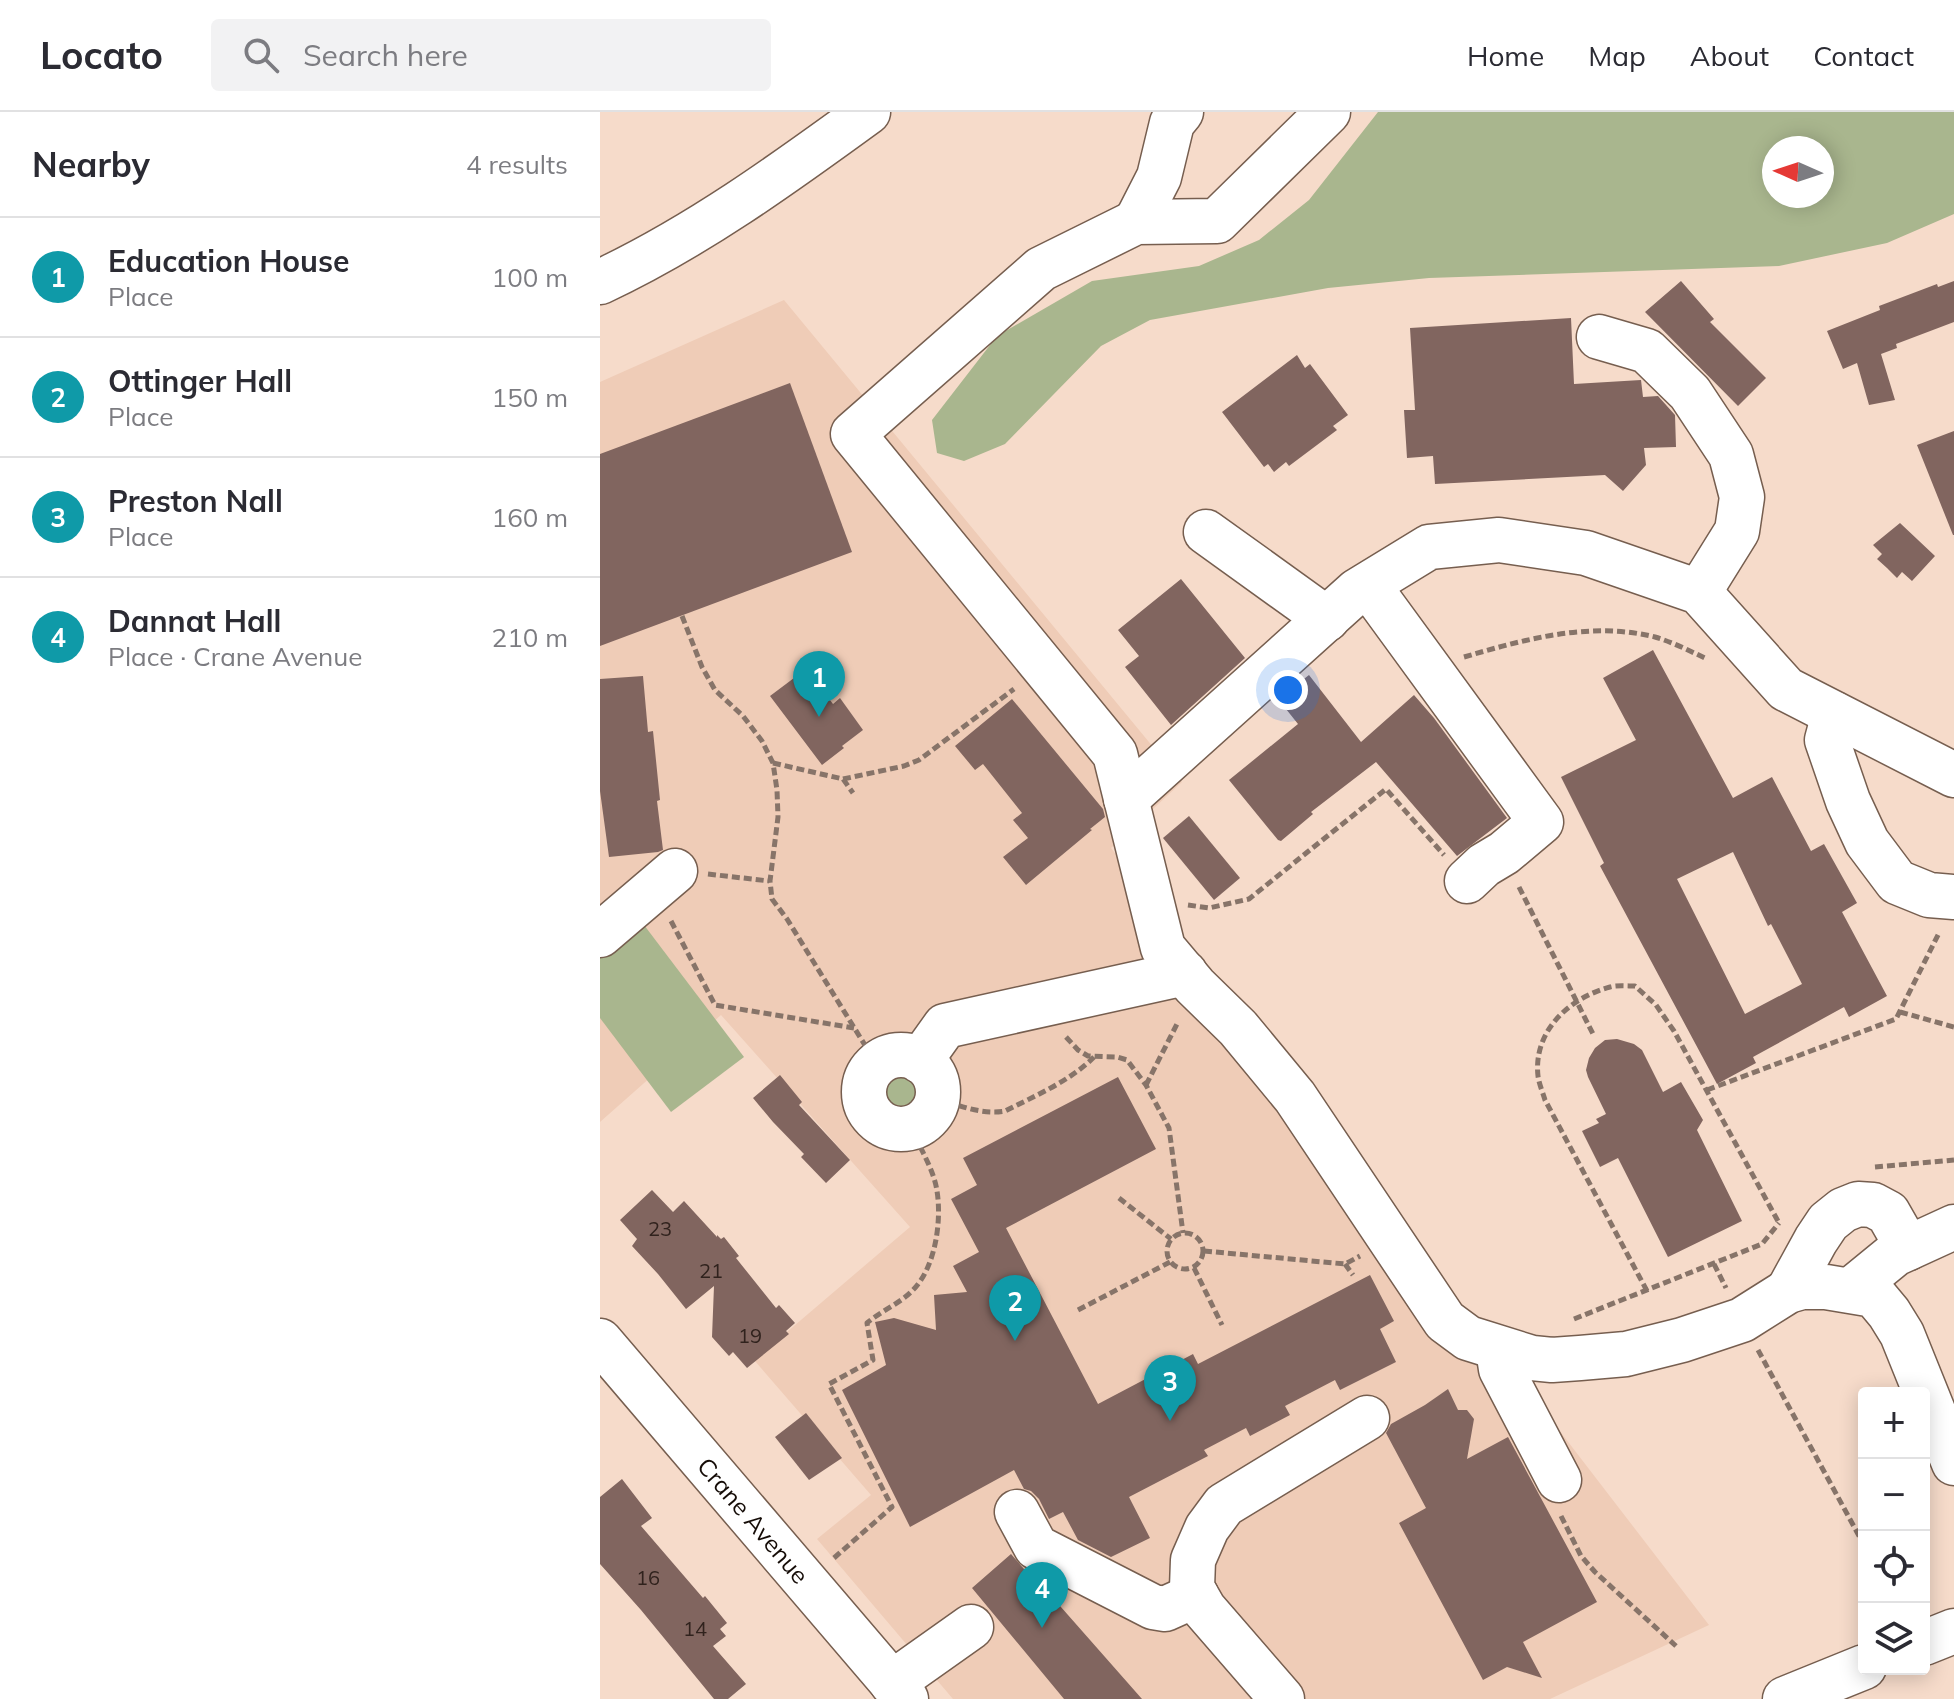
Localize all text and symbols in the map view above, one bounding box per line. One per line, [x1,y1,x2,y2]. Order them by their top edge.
search box [211,19,771,91]
text: Locato [40,31,163,79]
icon: search [239,33,283,77]
text: Search here [303,36,468,74]
text: Home [1467,38,1544,73]
text: Map [1588,38,1646,73]
text: About [1690,38,1769,73]
text: Contact [1813,38,1914,73]
north arrow [1762,136,1834,208]
text: Nearby [32,143,150,186]
text: 4 results [466,148,568,181]
text: Education House [108,242,349,280]
text: 1 [50,261,66,294]
text: 100 m [492,261,568,294]
text: Place [108,280,173,313]
text: Ottinger Hall [108,362,292,400]
text: 2 [50,381,66,414]
text: 150 m [492,381,568,414]
text: Place [108,400,173,433]
text: Preston Nall [108,482,283,520]
text: 3 [50,501,66,534]
text: 160 m [492,501,568,534]
text: Place [108,520,173,553]
text: Dannat Hall [108,602,281,640]
text: 4 [50,621,66,654]
text: 210 m [492,621,568,654]
text: Place · Crane Avenue [108,640,362,673]
pin: 1 [793,651,845,717]
your location [1268,670,1308,710]
house number: 23 [648,1216,672,1241]
house number: 21 [699,1258,723,1283]
pin: 2 [989,1275,1041,1341]
house number: 19 [738,1323,762,1348]
pin: 3 [1144,1355,1196,1421]
map controls [1858,1387,1930,1675]
button: + [1858,1387,1930,1459]
street label: Crane Avenue [691,1451,816,1590]
button: − [1858,1459,1930,1531]
button: locate [1858,1531,1930,1603]
pin: 4 [1016,1562,1068,1628]
house number: 16 [636,1565,660,1590]
button: layers [1858,1603,1930,1675]
house number: 14 [683,1616,707,1641]

